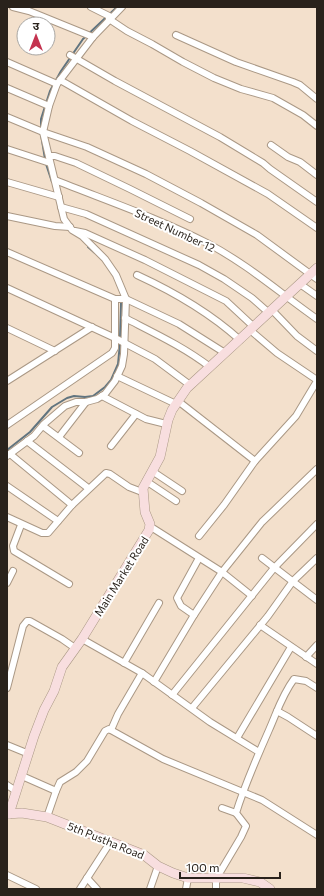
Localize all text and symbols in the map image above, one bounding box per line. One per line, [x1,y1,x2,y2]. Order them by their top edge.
north arrow [16,16,56,56]
text: उ [33,19,40,32]
street label: Street Number 12 [133,206,217,254]
street label: Main Market Road [91,534,151,618]
street label: 5th Pustha Road [66,819,146,861]
scale bar [180,854,280,880]
text: 100 m [186,860,220,874]

